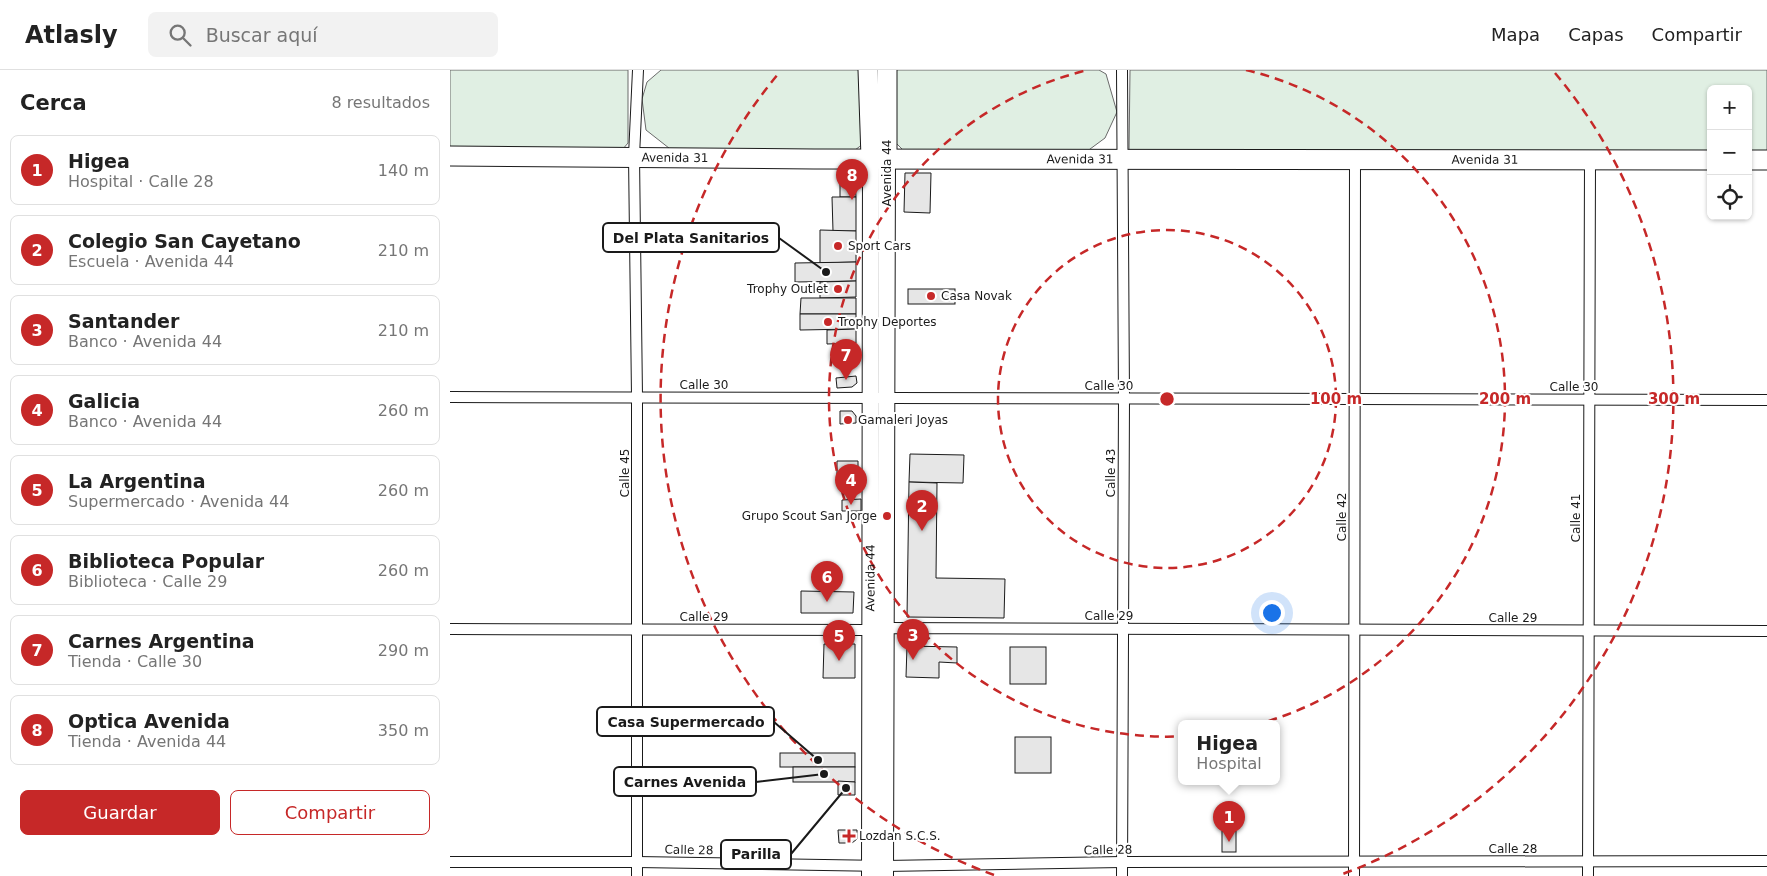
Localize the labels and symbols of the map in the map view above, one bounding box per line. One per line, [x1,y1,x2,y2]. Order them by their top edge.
street label: Avenida 44 [880,140,894,206]
street label: Avenida 31 [641,151,709,165]
street label: Avenida 31 [1046,152,1114,166]
street label: Avenida 31 [1451,153,1519,167]
pin: 8 [836,159,868,200]
callout: Del Plata Sanitarios [603,223,779,252]
text: Del Plata Sanitarios [613,230,769,246]
place label: Sport Cars [848,239,911,253]
marker: Sport Cars [832,240,844,252]
place label: Trophy Outlet [746,282,828,296]
marker: Trophy Outlet [832,283,844,295]
place label: Casa Novak [941,289,1012,303]
marker: Casa Novak [925,290,937,302]
place label: Trophy Deportes [837,315,937,329]
marker: Trophy Deportes [822,316,834,328]
pin: 7 [830,339,862,380]
street label: Calle 30 [680,378,728,392]
street label: Calle 30 [1085,379,1133,393]
street label: Calle 30 [1550,380,1598,394]
centre of rings [1158,390,1176,408]
text: 100 m [1310,390,1362,408]
text: 200 m [1479,390,1531,408]
text: 300 m [1648,390,1700,408]
place label: Gamaleri Joyas [858,413,948,427]
marker: Gamaleri Joyas [842,414,854,426]
street label: Calle 45 [618,449,632,497]
street label: Calle 43 [1104,449,1118,497]
pin: 4 [835,464,867,505]
pin: 2 [906,490,938,531]
street label: Calle 42 [1335,493,1349,541]
street label: Calle 41 [1569,494,1583,542]
place label: Grupo Scout San Jorge [742,509,877,523]
marker: Grupo Scout San Jorge [881,510,893,522]
street label: Avenida 44 [863,544,877,612]
pin: 6 [811,561,843,602]
your location [1259,600,1285,626]
street label: Calle 29 [1085,609,1133,623]
street label: Calle 29 [680,610,728,624]
street label: Calle 29 [1489,611,1537,625]
pin: 3 [897,619,929,660]
pin: 5 [823,620,855,661]
callout: Casa Supermercado [597,707,774,736]
text: Casa Supermercado [607,714,765,730]
callout: Carnes Avenida [614,767,756,796]
text: Carnes Avenida [624,774,746,790]
pin: 1 [1213,801,1245,842]
place label: Lozdan S.C.S. [859,829,941,843]
marker: Lozdan S.C.S. [843,830,855,842]
callout: Parilla [721,840,791,869]
street label: Calle 28 [1489,842,1537,856]
street label: Calle 28 [664,843,714,857]
street label: Calle 28 [1083,843,1133,857]
text: Parilla [731,846,781,862]

